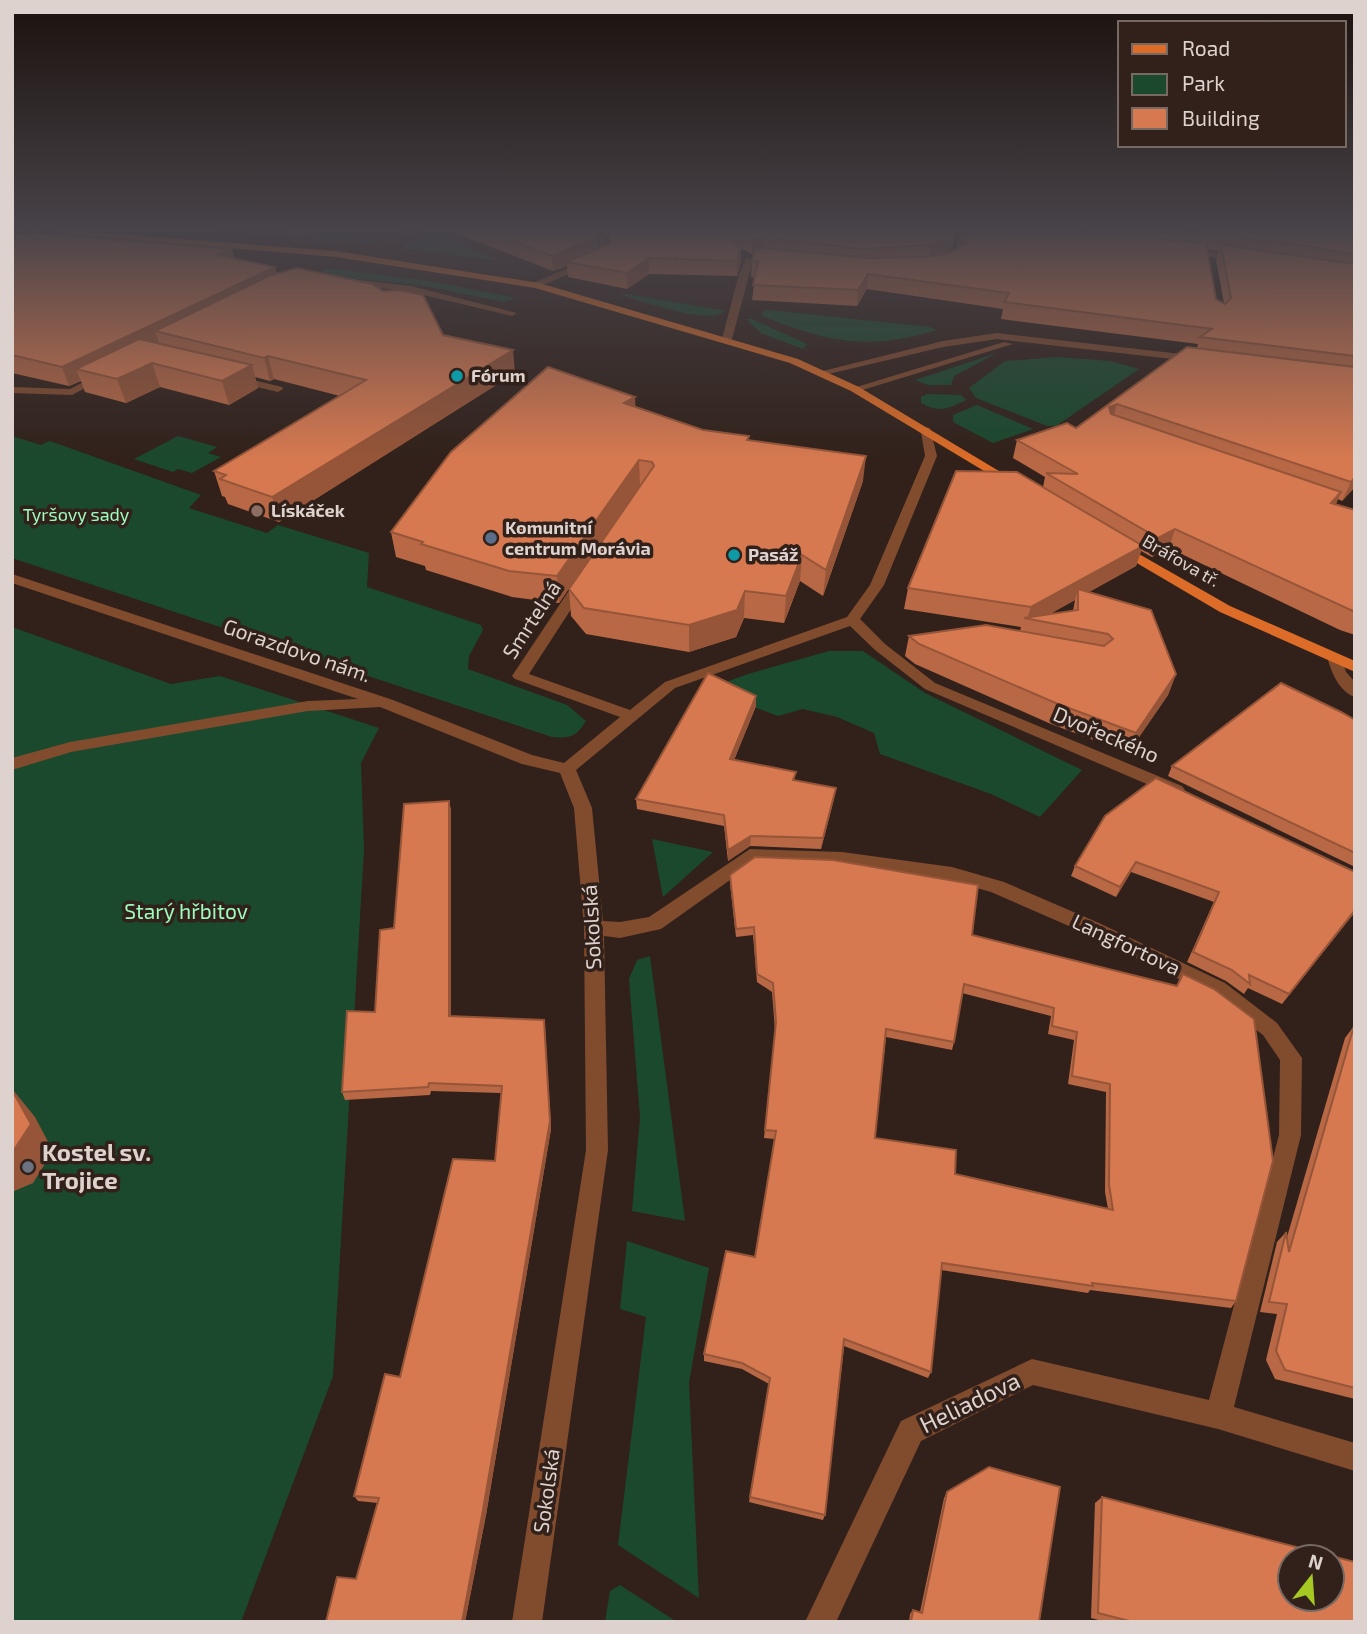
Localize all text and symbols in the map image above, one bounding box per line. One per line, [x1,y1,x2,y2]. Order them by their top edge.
legend [1118,21,1346,147]
text: Road [1182,35,1230,60]
text: Park [1182,70,1225,95]
text: Building [1182,105,1260,130]
place label: Fórum [471,364,526,386]
marker: Fórum [449,368,465,384]
place label: Lískáček [271,499,345,521]
park label: Tyršovy sady [23,503,130,525]
marker: Lískáček [249,503,265,519]
place label: Komunitní centrum Morávia [505,516,651,559]
street label: Bráfova tř. [1139,529,1224,591]
marker: Komunitní centrum Morávia [483,530,499,546]
place label: Pasáž [748,543,799,565]
marker: Pasáž [726,547,742,563]
street label: Smrtelná [496,576,565,663]
street label: Gorazdovo nám. [221,613,374,686]
street label: Dvořeckého [1050,700,1163,767]
street label: Sokolská [576,884,605,970]
park label: Starý hřbitov [124,898,248,923]
street label: Langfortova [1068,908,1185,980]
place label: Kostel sv. Trojice [42,1137,151,1194]
marker: Kostel sv. Trojice [20,1159,36,1175]
street label: Heliadova [914,1365,1024,1438]
street label: Sokolská [527,1447,564,1535]
north arrow [1276,1543,1346,1613]
text: N [1306,1548,1326,1574]

